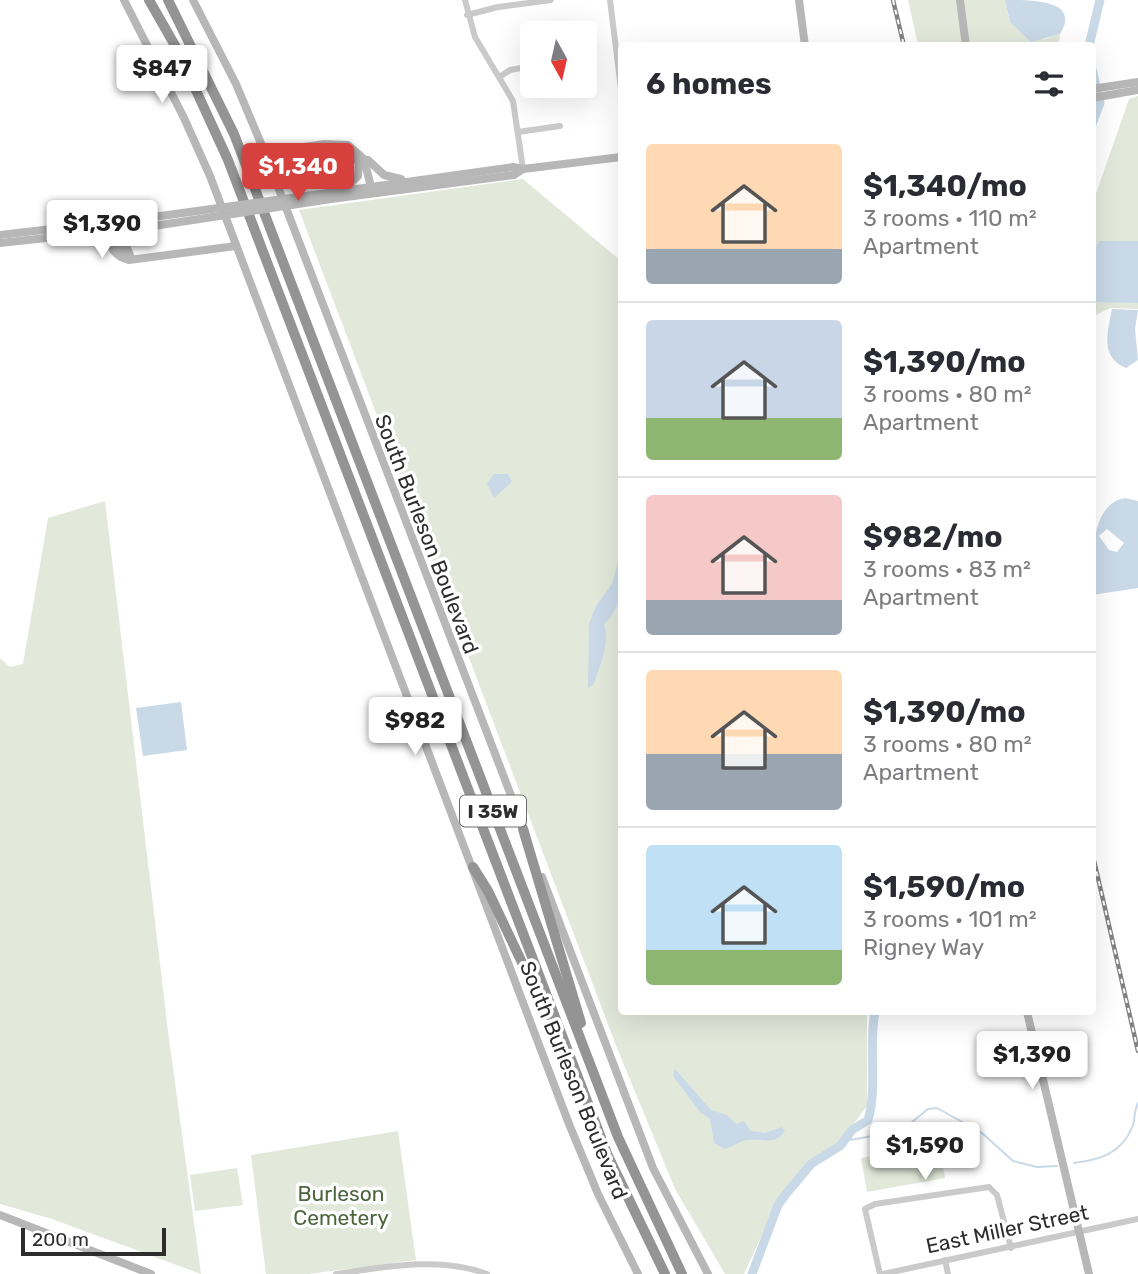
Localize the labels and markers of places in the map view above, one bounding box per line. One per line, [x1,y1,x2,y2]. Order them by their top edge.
pin: $847 [121,46,203,105]
pin: $1,340 [241,144,355,203]
pin: $1,390 [45,201,159,260]
pin: $982 [374,698,456,757]
pin: $1,390 [975,1032,1089,1091]
pin: $1,590 [868,1122,982,1182]

